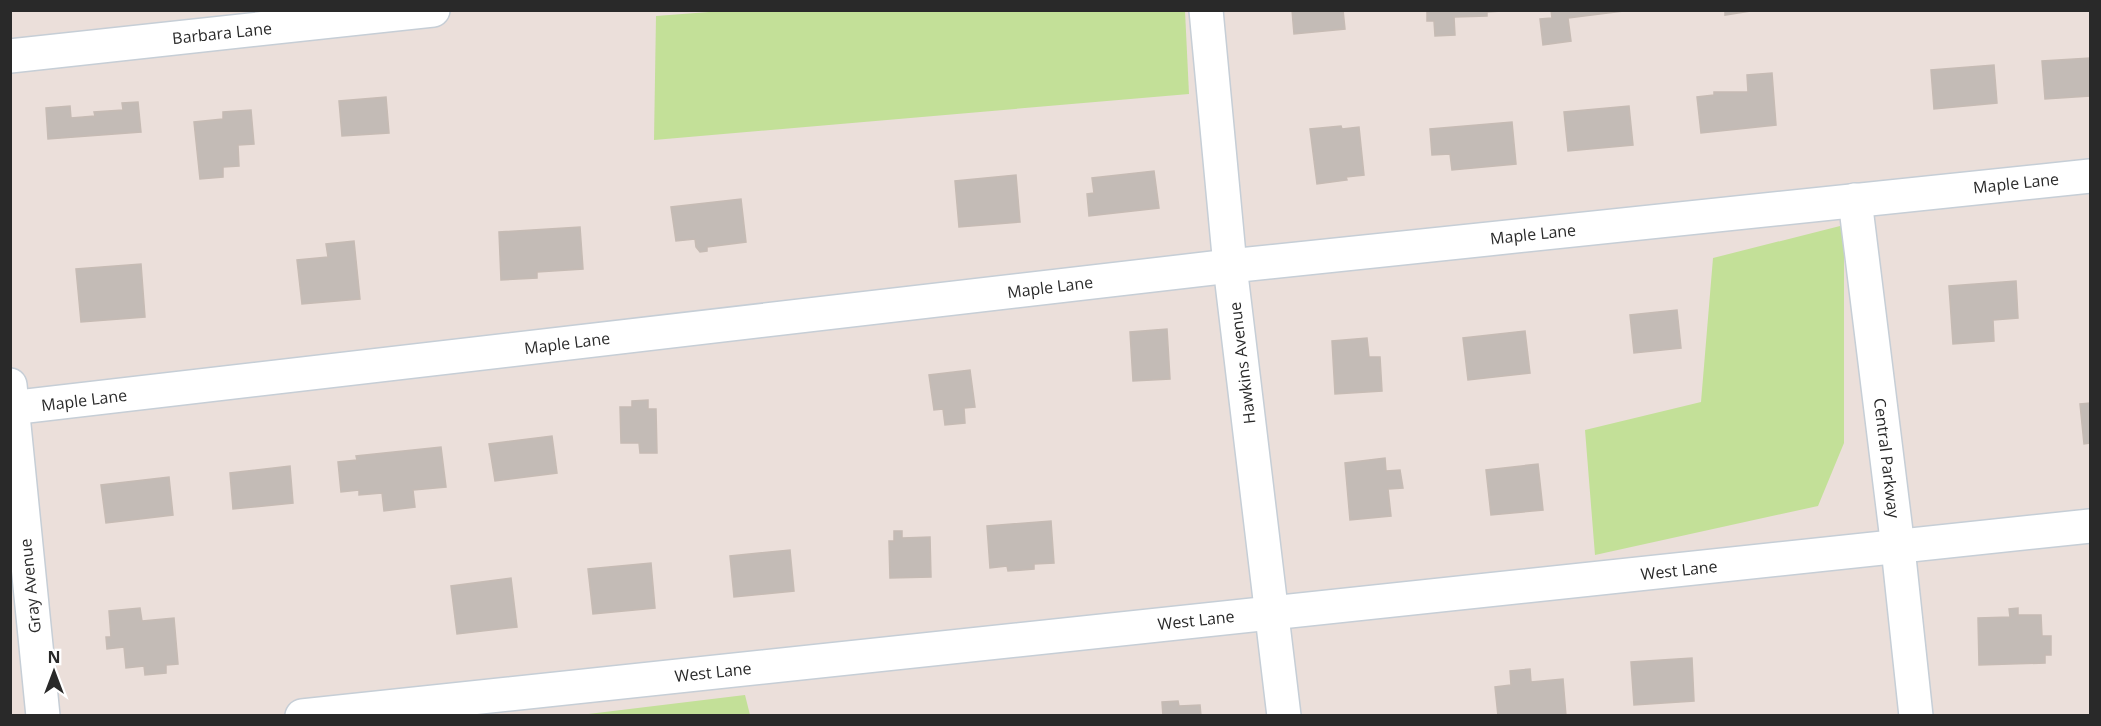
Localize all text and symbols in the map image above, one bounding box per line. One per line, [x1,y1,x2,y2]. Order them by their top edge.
street label: Barbara Lane [171,17,273,49]
street label: Maple Lane [1972,168,2060,198]
street label: Maple Lane [1489,219,1577,249]
street label: Maple Lane [1006,271,1094,303]
street label: Hawkins Avenue [1224,301,1260,425]
street label: Maple Lane [523,327,611,359]
street label: Maple Lane [40,384,128,416]
street label: Central Parkway [1869,397,1905,520]
street label: Gray Avenue [14,538,46,634]
street label: West Lane [1639,555,1719,585]
street label: West Lane [1156,605,1236,635]
north arrow [24,642,84,702]
text: N [47,646,61,668]
street label: West Lane [673,657,753,687]

